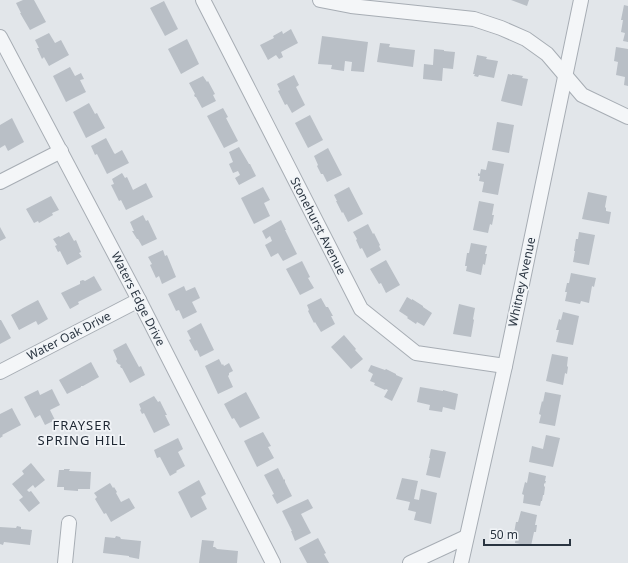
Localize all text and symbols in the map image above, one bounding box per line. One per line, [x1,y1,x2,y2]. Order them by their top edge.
street label: Stonehurst Avenue [286,174,351,278]
street label: Whitney Avenue [504,235,539,328]
street label: Waters Edge Drive [107,249,170,349]
street label: Water Oak Drive [24,307,114,364]
district label: FRAYSER SPRING HILL [38,416,126,449]
scale bar [484,521,570,547]
text: 50 m [490,526,518,543]

